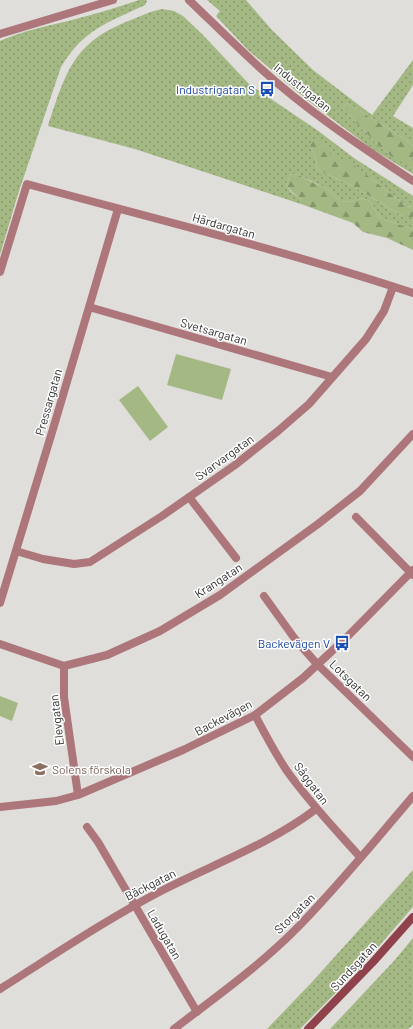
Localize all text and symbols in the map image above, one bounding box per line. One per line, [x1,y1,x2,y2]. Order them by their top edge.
street label: Industrigatan [272,60,334,114]
bus stop icon: Industrigatan S [258,80,276,98]
place label: Industrigatan S [176,82,255,96]
street label: Härdargatan [191,209,257,241]
street label: Svetsargatan [179,315,249,347]
street label: Pressargatan [32,367,64,437]
street label: Svarvargatan [192,431,256,483]
street label: Krangatan [192,559,244,601]
bus stop icon: Backevägen V [333,634,351,652]
place label: Backevägen V [258,636,330,650]
street label: Lotsgatan [327,657,375,703]
street label: Elevgatan [46,694,66,746]
street label: Backevägen [192,696,254,738]
street label: Såggatan [292,759,332,807]
school or university icon: Solens förskola [31,760,49,778]
place label: Solens förskola [52,762,131,776]
street label: Bäckgatan [122,865,178,903]
street label: Storgatan [271,890,317,936]
street label: Ladugatan [145,907,185,961]
street label: Sundsgatan [327,939,379,993]

